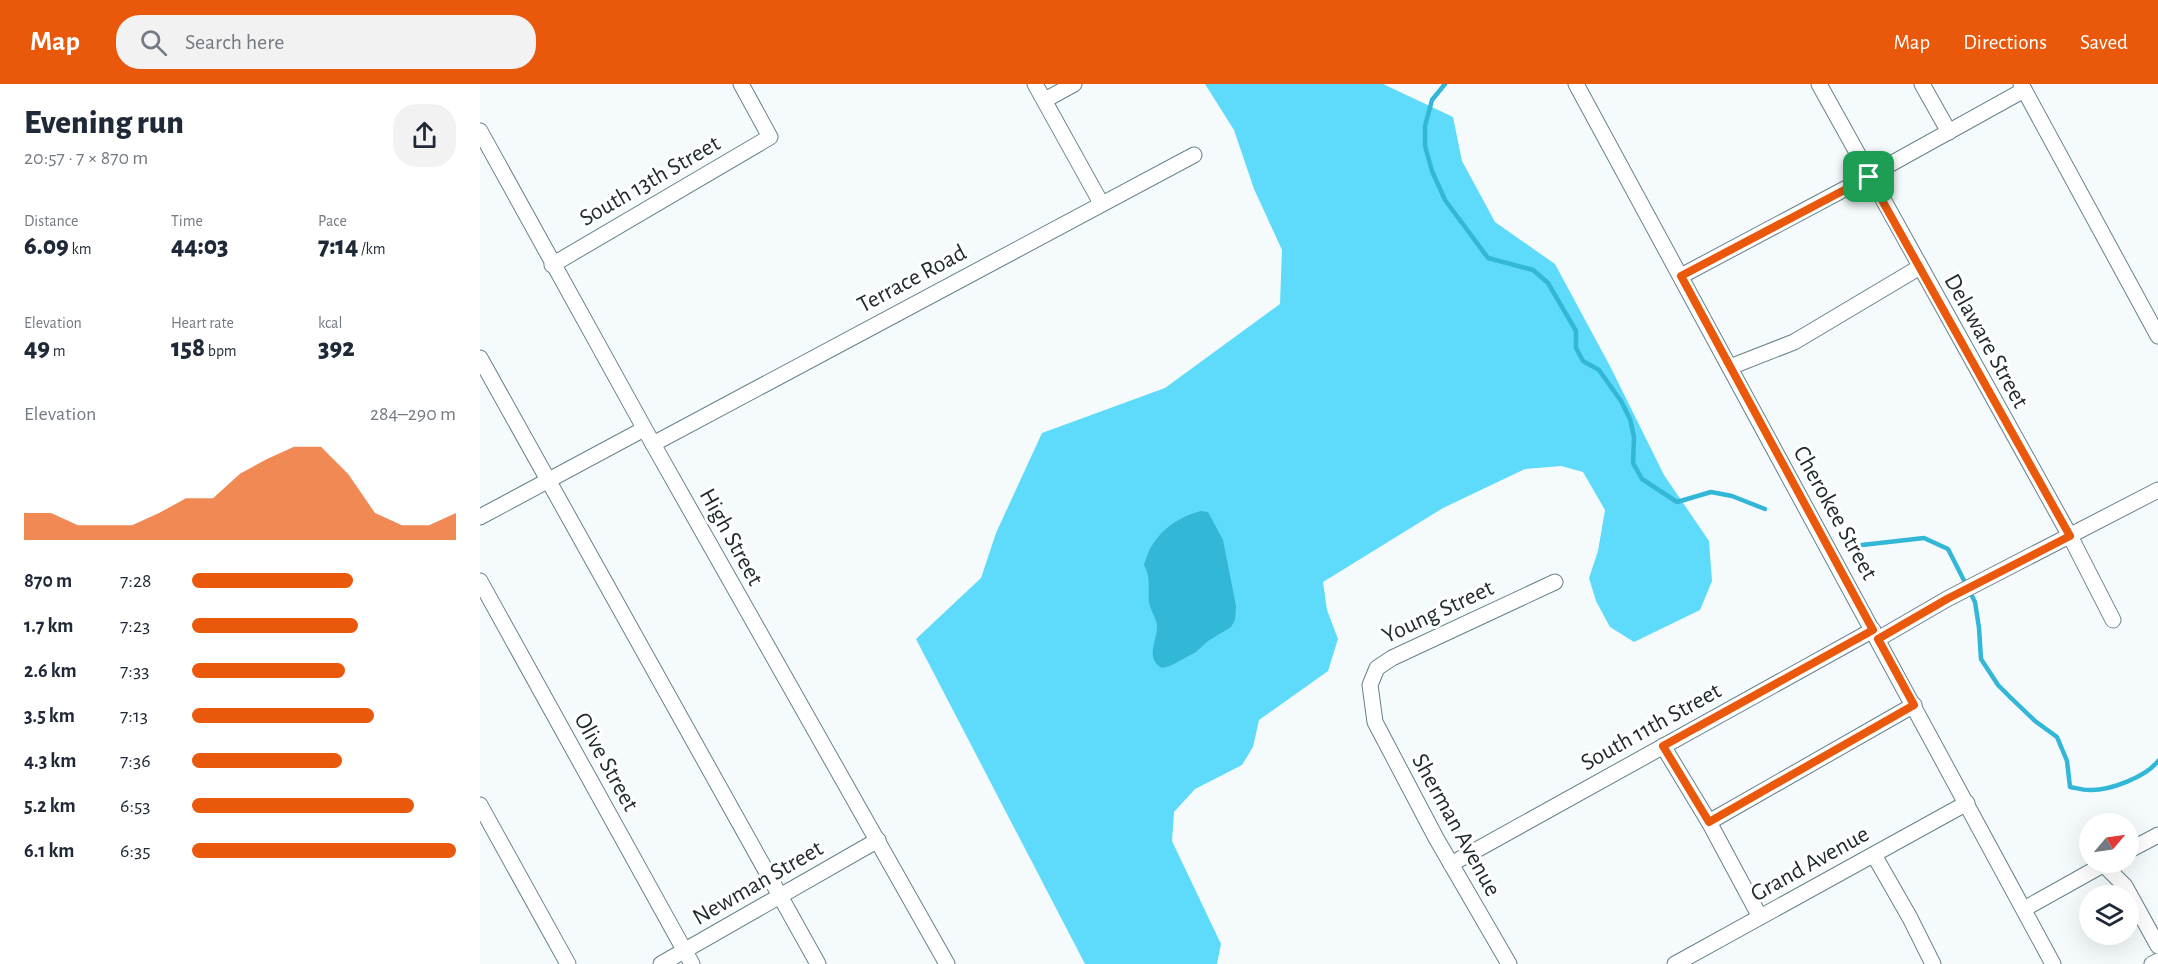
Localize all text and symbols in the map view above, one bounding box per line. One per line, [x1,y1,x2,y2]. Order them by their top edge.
search box [116,15,536,69]
icon: search [137,26,170,59]
text: Map [30,28,80,56]
text: Search here [185,31,284,53]
text: Map [1894,32,1930,53]
text: Directions [1963,32,2047,53]
text: Saved [2080,32,2128,53]
button: share [393,104,456,167]
text: Evening run [24,107,184,140]
street label: South 13th Street [576,131,725,231]
text: 20:57 · 7 × 870 m [24,148,148,168]
pin [1843,151,1894,202]
icon: arrive [1852,160,1885,193]
text: Distance [24,213,78,229]
text: Time [171,213,203,229]
text: Pace [318,213,347,229]
text: 6.09 [24,233,69,259]
text: 44:03 [171,233,229,259]
text: 7:14 [318,233,358,259]
street label: Terrace Road [854,240,970,318]
text: km [69,241,92,257]
text: /km [358,241,386,257]
street label: Delaware Street [1939,270,2033,412]
text: Elevation [24,315,82,331]
text: Heart rate [171,315,234,331]
text: kcal [318,315,342,331]
text: 49 [24,335,50,361]
text: 158 [171,335,205,361]
text: 392 [318,335,355,361]
text: m [50,343,66,359]
text: bpm [205,343,237,359]
text: Elevation [24,404,96,424]
text: 284–290 m [370,404,456,424]
street label: Cherokee Street [1788,442,1882,584]
street label: High Street [695,484,768,590]
text: 870 m [24,571,72,591]
text: 7:28 [120,571,152,591]
street label: Young Street [1379,576,1498,648]
text: 1.7 km [24,616,73,636]
text: 7:23 [120,616,150,636]
text: 2.6 km [24,661,77,681]
text: 7:33 [120,661,149,681]
street label: South 11th Street [1577,679,1725,775]
text: 3.5 km [24,706,75,726]
text: 7:13 [120,706,148,726]
street label: Olive Street [569,709,643,815]
street label: Sherman Avenue [1407,750,1505,900]
text: 4.3 km [24,751,76,771]
text: 7:36 [120,751,151,771]
text: 5.2 km [24,796,76,816]
text: 6:53 [120,796,151,816]
north arrow [2079,813,2139,873]
map controls [2079,813,2139,945]
street label: Grand Avenue [1747,822,1873,906]
street label: Newman Street [689,836,828,930]
text: 6.1 km [24,841,75,861]
text: 6:35 [120,841,151,861]
button: layers [2079,885,2139,945]

